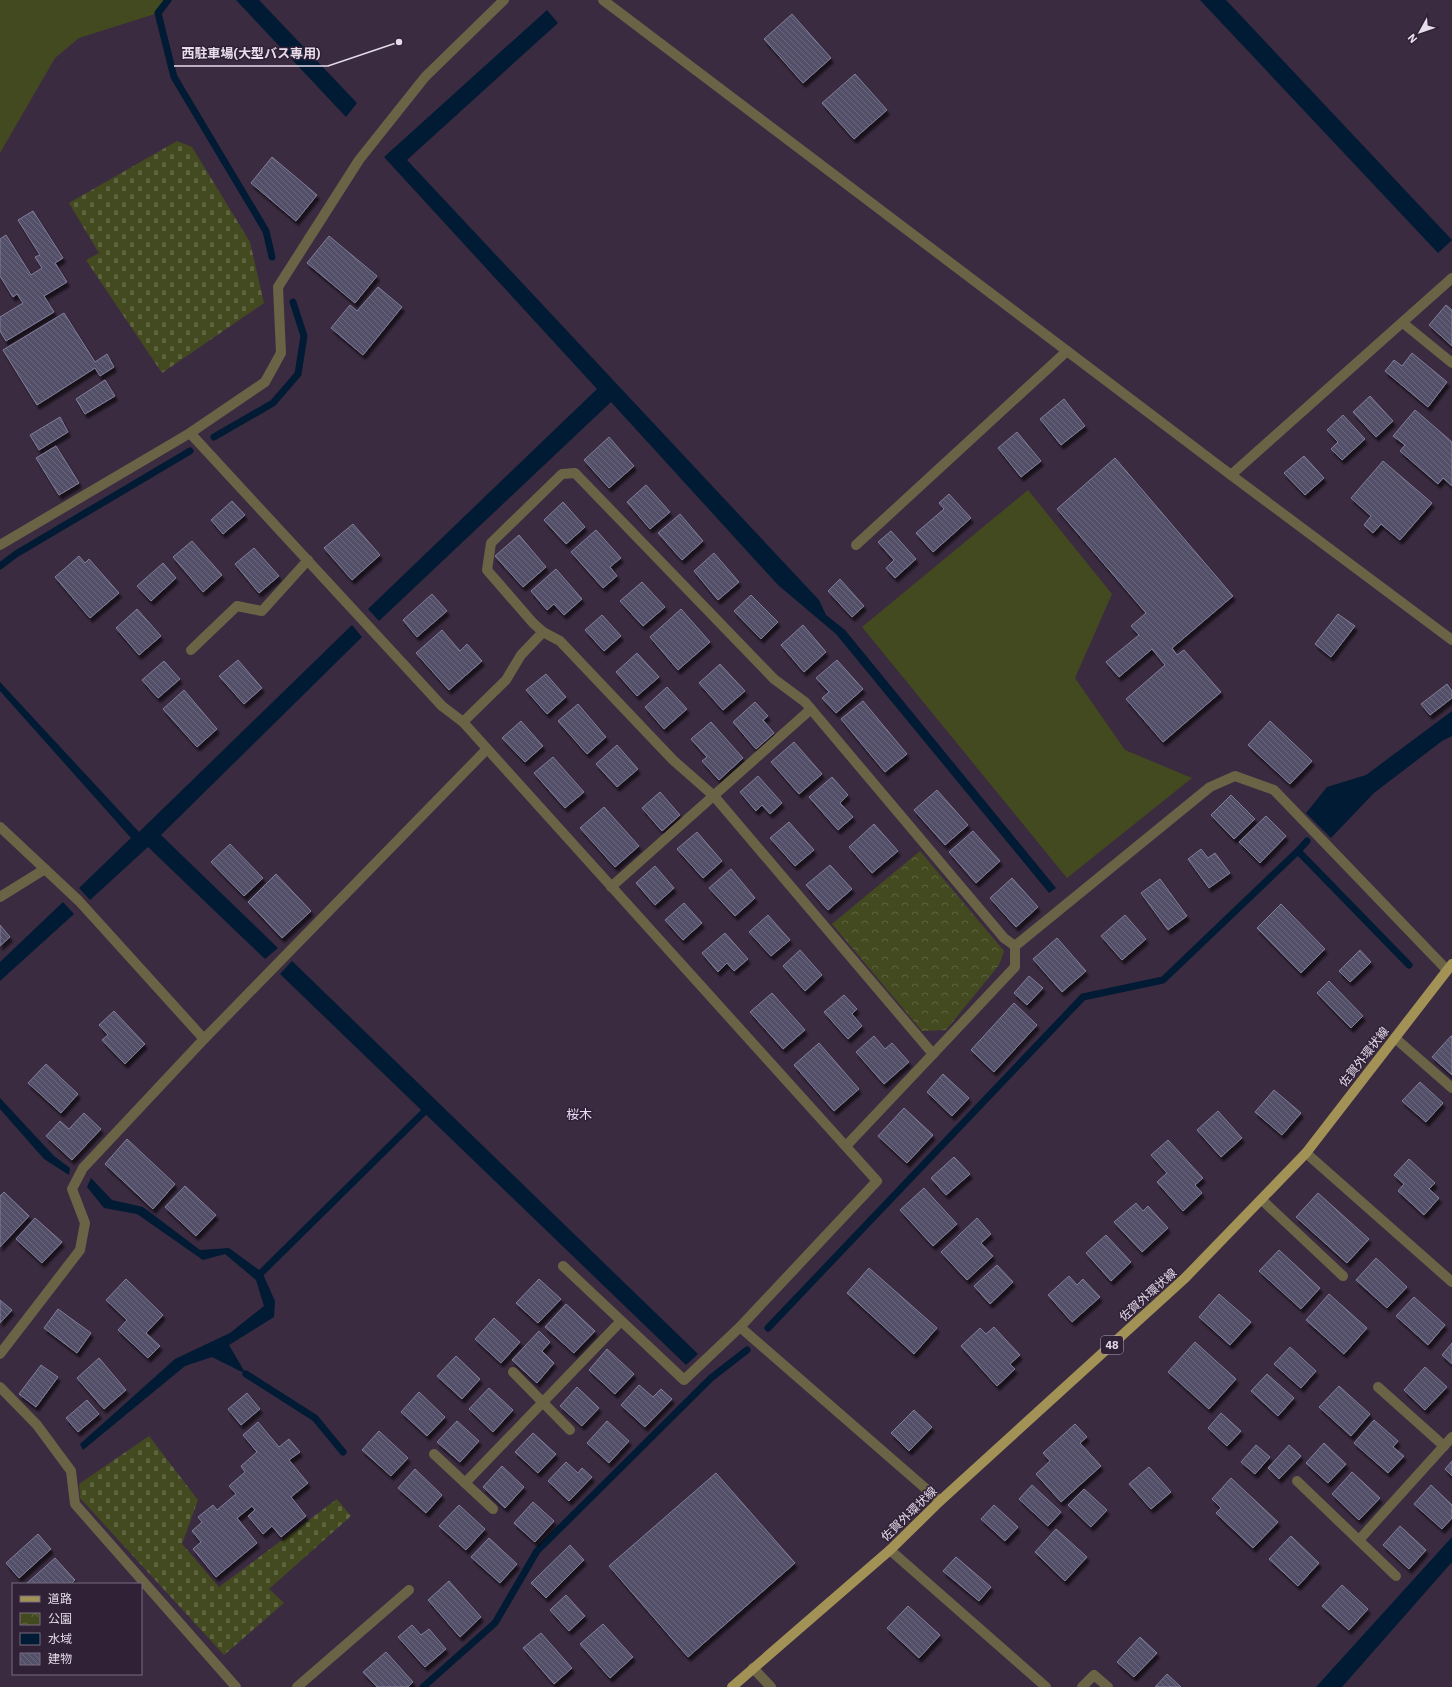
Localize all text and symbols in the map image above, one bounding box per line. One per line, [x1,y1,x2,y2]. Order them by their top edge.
north arrow [1400,12,1440,52]
text: N [1404,31,1420,46]
callout: 西駐車場(大型バス専用) [174,41,328,66]
text: 西駐車場(大型バス専用) [182,45,320,62]
street label: 佐賀外環状線 [1336,1024,1392,1090]
district label: 桜木 [566,1106,592,1123]
street label: 佐賀外環状線 [1116,1265,1179,1324]
road number: 48 [1101,1336,1123,1354]
street label: 佐賀外環状線 [878,1483,940,1544]
legend [12,1583,142,1675]
text: 道路 [48,1591,72,1606]
text: 公園 [48,1611,72,1626]
text: 水域 [48,1631,72,1646]
text: 建物 [48,1651,72,1666]

